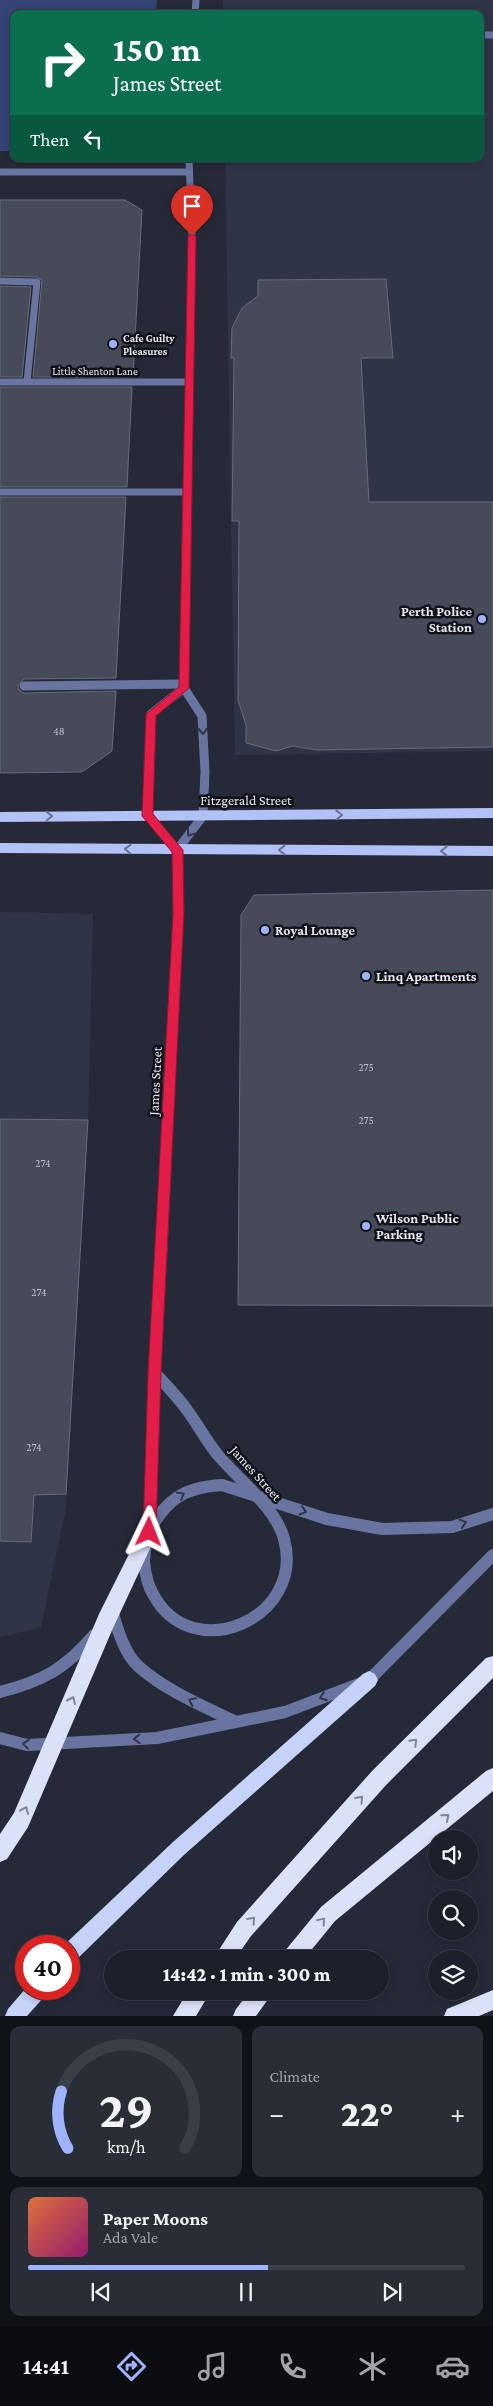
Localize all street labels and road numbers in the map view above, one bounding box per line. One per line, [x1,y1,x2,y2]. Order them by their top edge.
street label: Little Shenton Lane [52,365,138,377]
street label: Fitzgerald Street [200,792,292,808]
street label: James Street [145,1046,165,1118]
street label: James Street [226,1441,285,1504]

